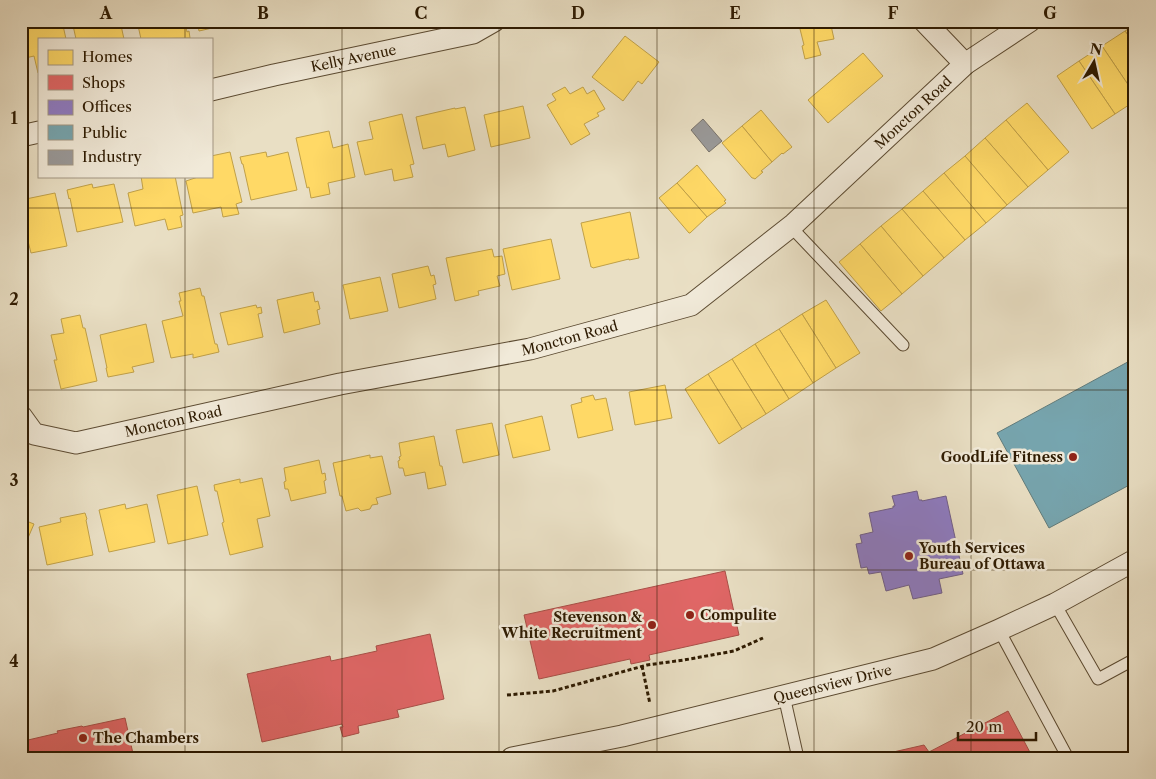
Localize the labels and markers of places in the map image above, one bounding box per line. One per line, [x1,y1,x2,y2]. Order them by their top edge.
place label: GoodLife Fitness [941,448,1063,466]
marker: GoodLife Fitness [1067,451,1079,463]
place label: Youth Services Bureau of Ottawa [918,539,1046,573]
marker: Youth Services Bureau of Ottawa [903,550,915,562]
place label: Compulite [700,606,777,624]
place label: Stevenson & White Recruitment [501,608,643,642]
marker: Compulite [684,609,696,621]
marker: Stevenson & White Recruitment [646,619,658,631]
place label: The Chambers [93,729,199,747]
marker: The Chambers [77,732,89,744]

